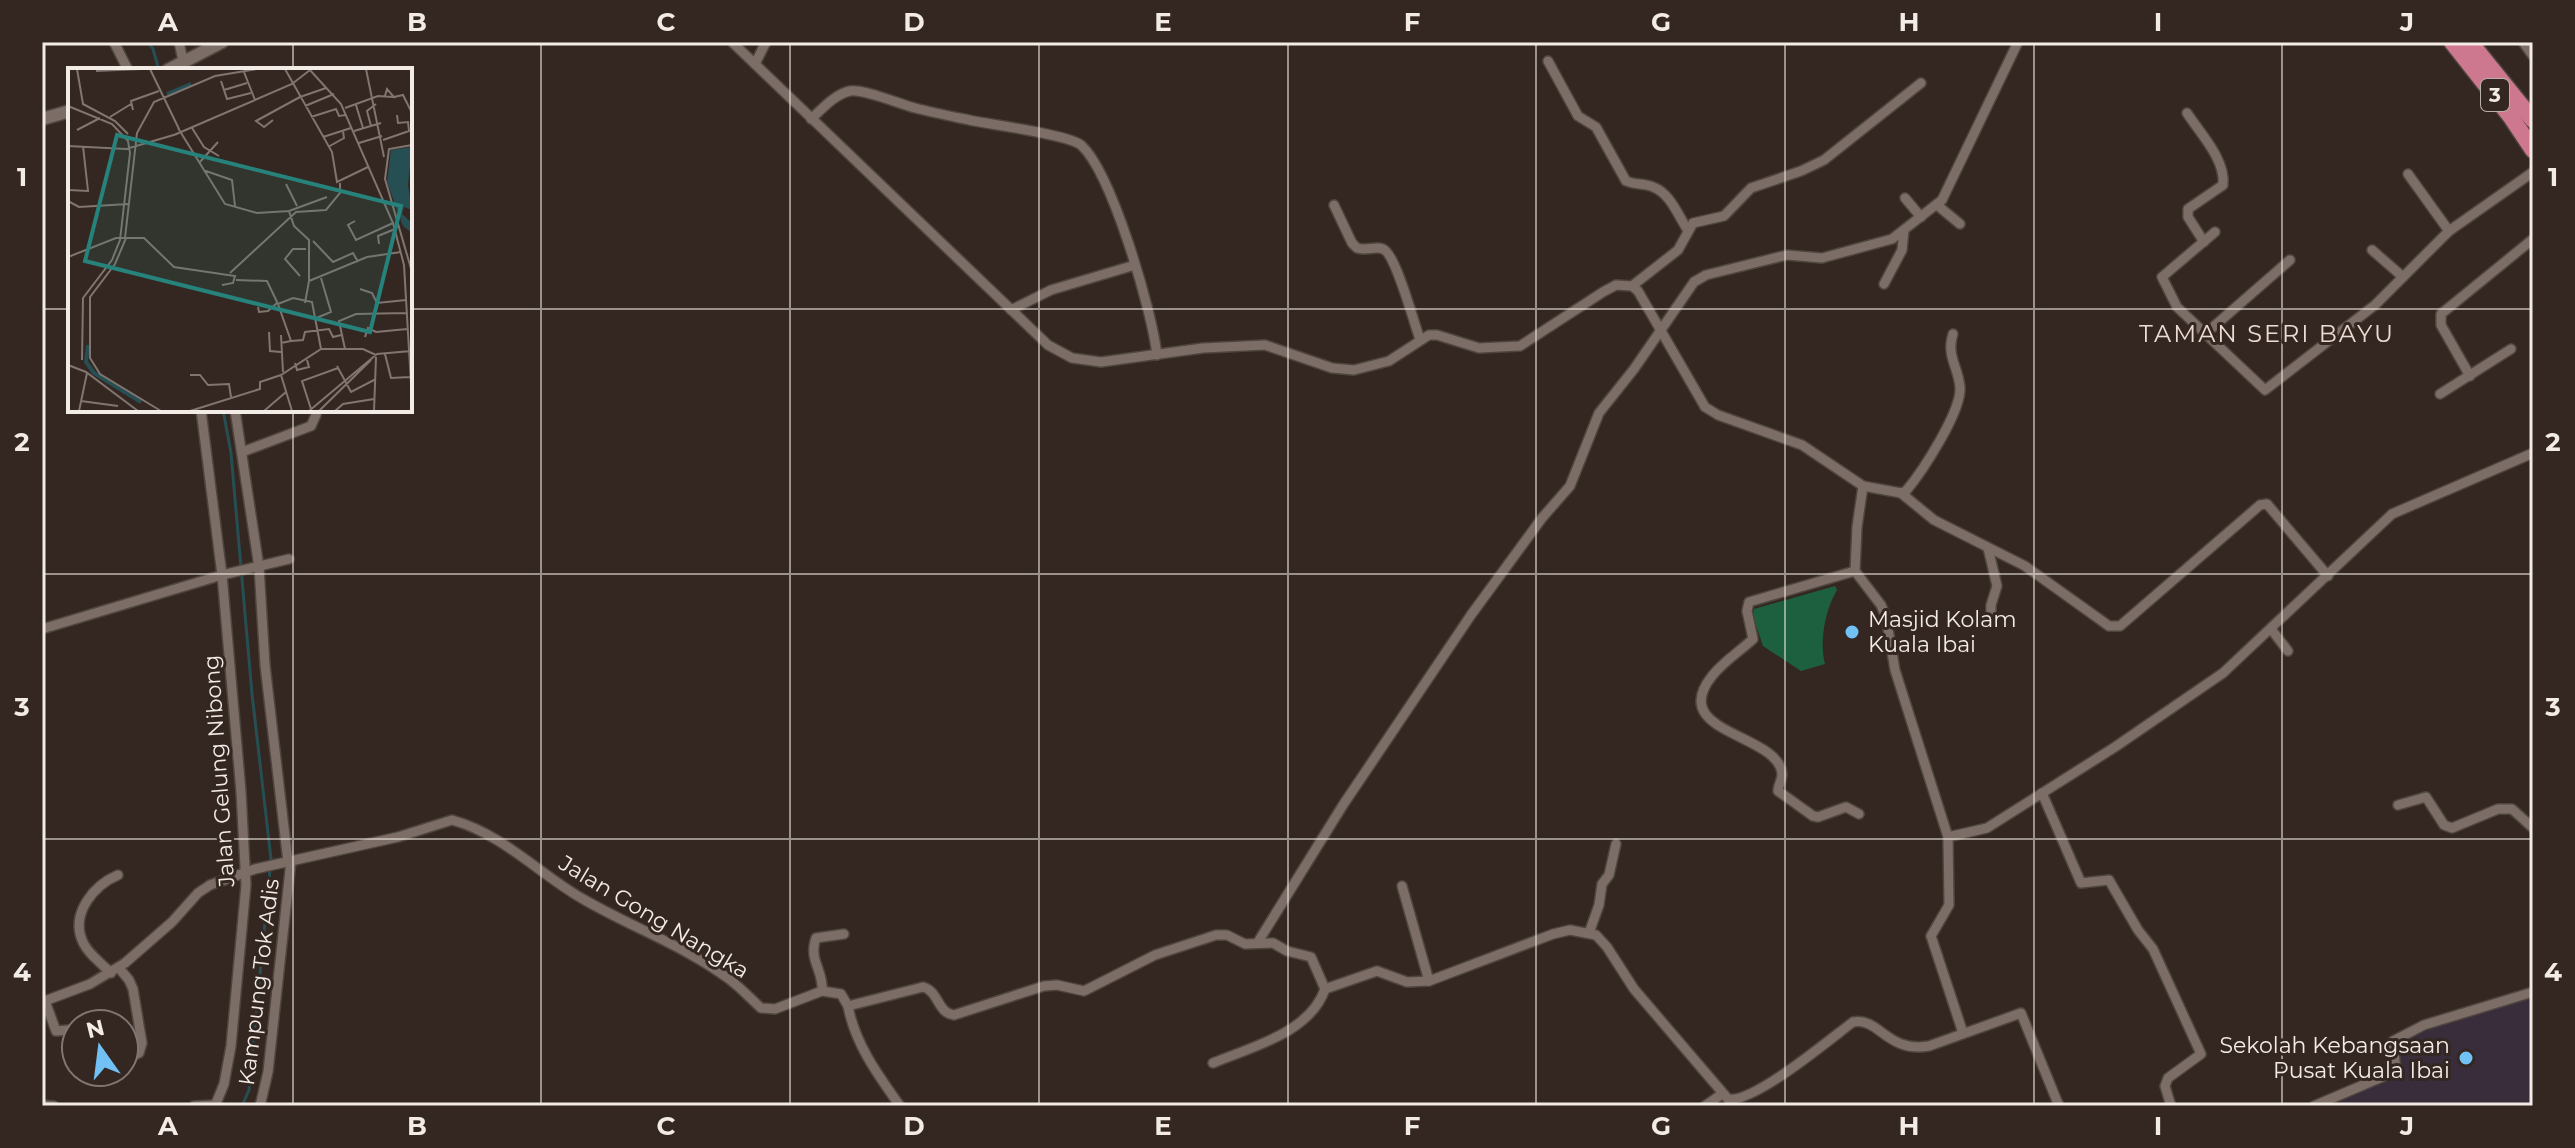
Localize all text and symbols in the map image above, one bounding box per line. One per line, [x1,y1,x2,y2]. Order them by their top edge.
text: A [157,6,179,38]
text: B [407,6,427,38]
text: C [657,6,676,38]
text: D [903,6,925,38]
text: E [1154,6,1172,38]
text: F [1404,6,1420,38]
text: G [1651,6,1671,38]
text: H [1898,6,1920,38]
text: I [2154,6,2162,38]
text: J [2399,6,2414,38]
inset map [68,68,412,412]
road number: 3 [2481,79,2509,111]
text: 1 [17,161,27,193]
text: 1 [2548,161,2558,193]
district label: TAMAN SERI BAYU [2139,319,2395,348]
text: 2 [14,426,30,458]
text: 2 [2545,426,2561,458]
place label: Masjid Kolam Kuala Ibai [1868,606,2017,658]
marker: Masjid Kolam Kuala Ibai [1843,623,1861,641]
street label: Jalan Gelung Nibong [197,654,241,889]
text: 3 [13,691,30,723]
text: 3 [2544,691,2561,723]
street label: Jalan Gong Nangka [553,849,754,984]
street label: Kampung Tok Adis [233,877,285,1087]
text: 4 [13,956,31,988]
text: 4 [2544,956,2562,988]
north arrow [60,1008,140,1088]
text: N [83,1014,107,1044]
place label: Sekolah Kebangsaan Pusat Kuala Ibai [2219,1032,2450,1084]
marker: Sekolah Kebangsaan Pusat Kuala Ibai [2457,1049,2475,1067]
text: A [157,1110,179,1142]
text: B [407,1110,427,1142]
text: C [657,1110,676,1142]
text: D [903,1110,925,1142]
text: E [1154,1110,1172,1142]
text: F [1404,1110,1420,1142]
text: G [1651,1110,1671,1142]
text: H [1898,1110,1920,1142]
text: I [2154,1110,2162,1142]
text: J [2399,1110,2414,1142]

